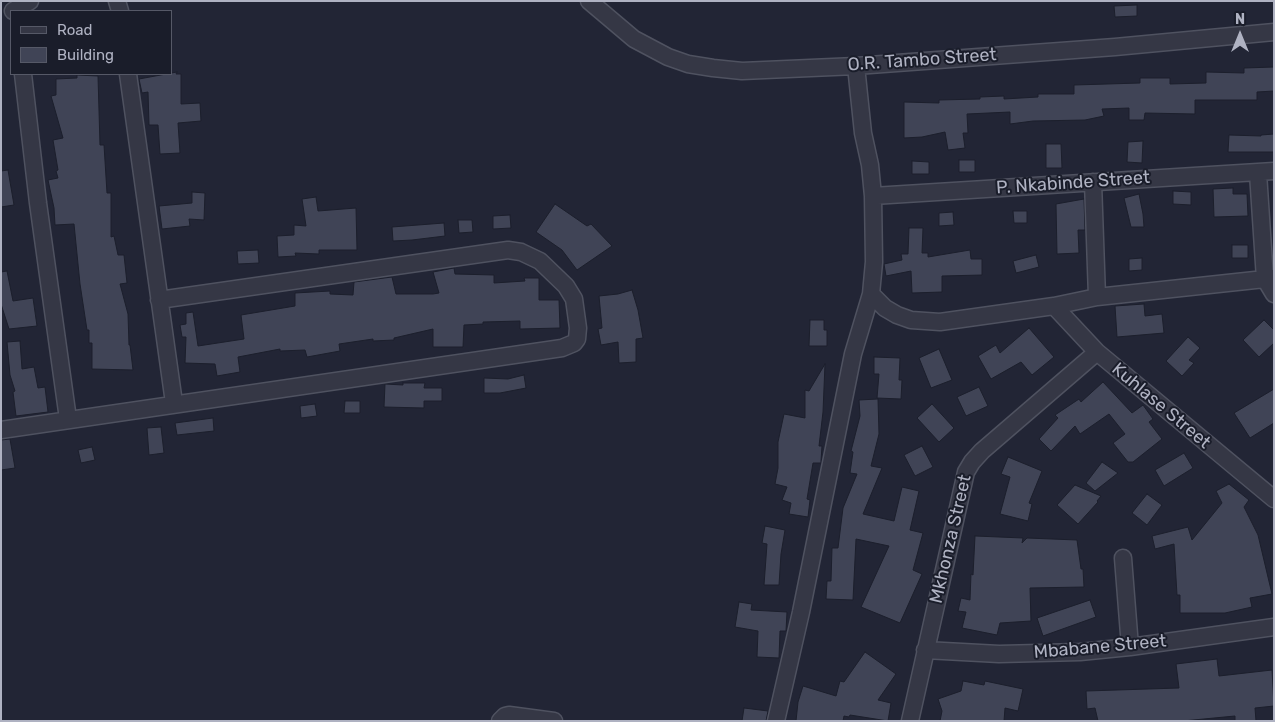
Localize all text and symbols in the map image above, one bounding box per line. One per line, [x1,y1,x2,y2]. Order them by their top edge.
legend [10,10,172,75]
north arrow [1215,10,1265,60]
text: N [1235,11,1245,28]
text: Road [57,21,93,39]
street label: O.R. Tambo Street [847,44,997,76]
text: Building [57,46,114,64]
street label: P. Nkabinde Street [995,167,1151,199]
street label: Kuhlase Street [1107,358,1215,454]
street label: Mkhonza Street [926,473,976,605]
street label: Mbabane Street [1033,630,1167,664]

